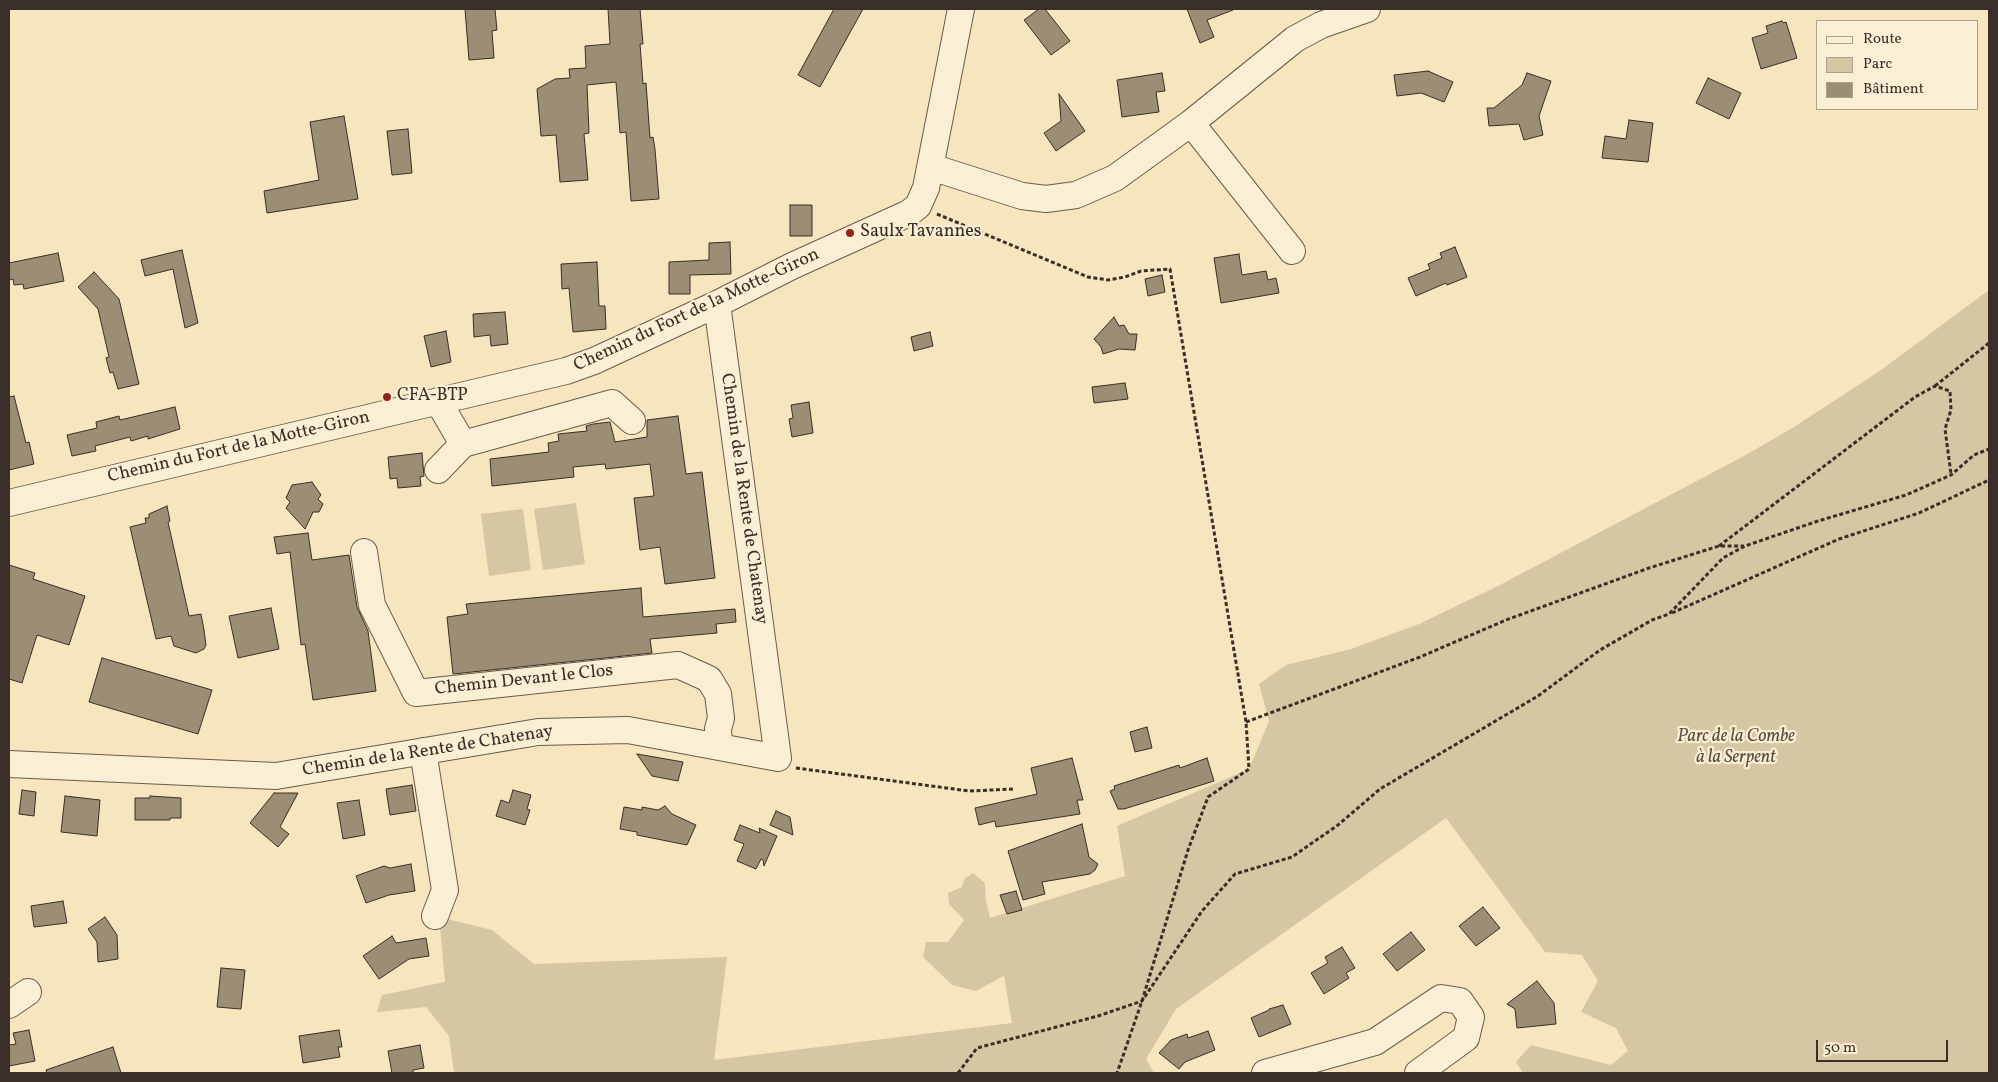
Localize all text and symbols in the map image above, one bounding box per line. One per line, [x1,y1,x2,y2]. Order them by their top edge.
legend [1816,20,1978,110]
text: Route [1863,29,1902,50]
text: Parc [1863,54,1892,75]
text: Bâtiment [1863,79,1924,100]
place label: Saulx Tavannes [860,222,981,244]
marker: Saulx Tavannes [844,227,856,239]
street label: Chemin du Fort de la Motte-Giron [571,245,823,377]
street label: Chemin de la Rente de Chatenay [715,372,771,626]
place label: CFA-BTP [397,386,468,408]
marker: CFA-BTP [381,391,393,403]
street label: Chemin du Fort de la Motte-Giron [106,407,372,489]
street label: Chemin Devant le Clos [434,661,614,701]
street label: Chemin de la Rente de Chatenay [301,722,555,782]
park label: Parc de la Combe à la Serpent [1677,727,1795,770]
scale bar [1818,1030,1950,1062]
text: 50 m [1824,1038,1856,1059]

